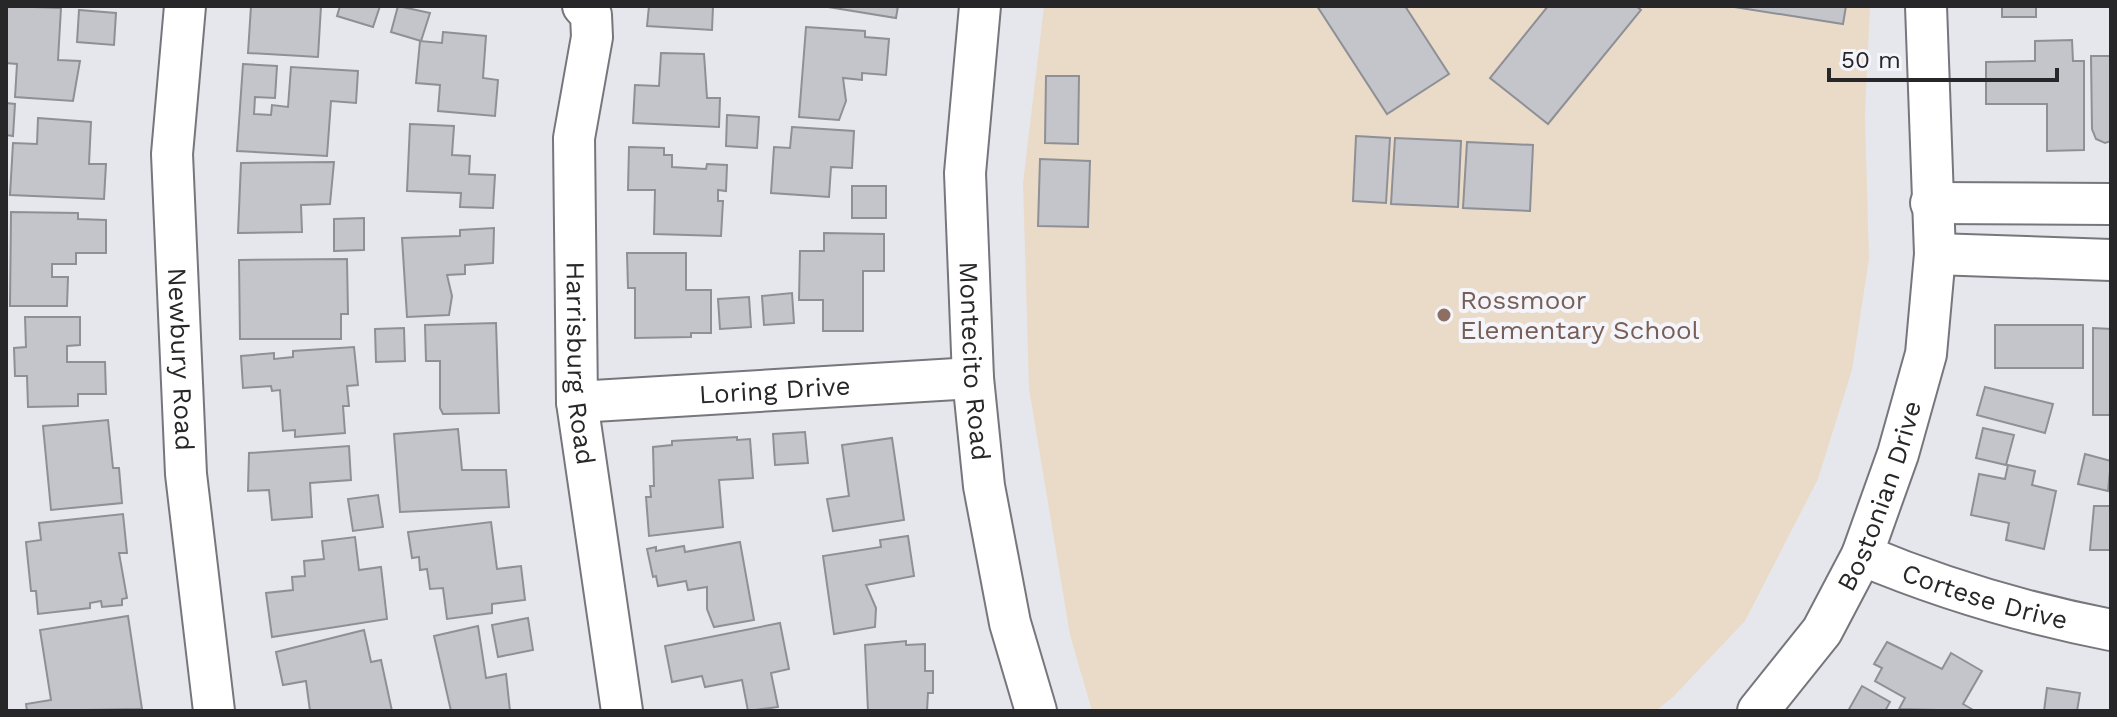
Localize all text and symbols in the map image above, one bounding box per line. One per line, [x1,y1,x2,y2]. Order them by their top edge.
scale bar [1829,32,2057,82]
text: 50 m [1841,46,1901,74]
street label: Harrisburg Road [560,261,601,467]
street label: Montecito Road [953,261,996,462]
street label: Newbury Road [162,267,200,452]
place label: Rossmoor Elementary School [1460,285,1700,345]
marker: Rossmoor Elementary School [1435,306,1453,324]
street label: Loring Drive [698,370,851,410]
street label: Bostonian Drive [1831,397,1927,596]
street label: Cortese Drive [1898,557,2071,635]

